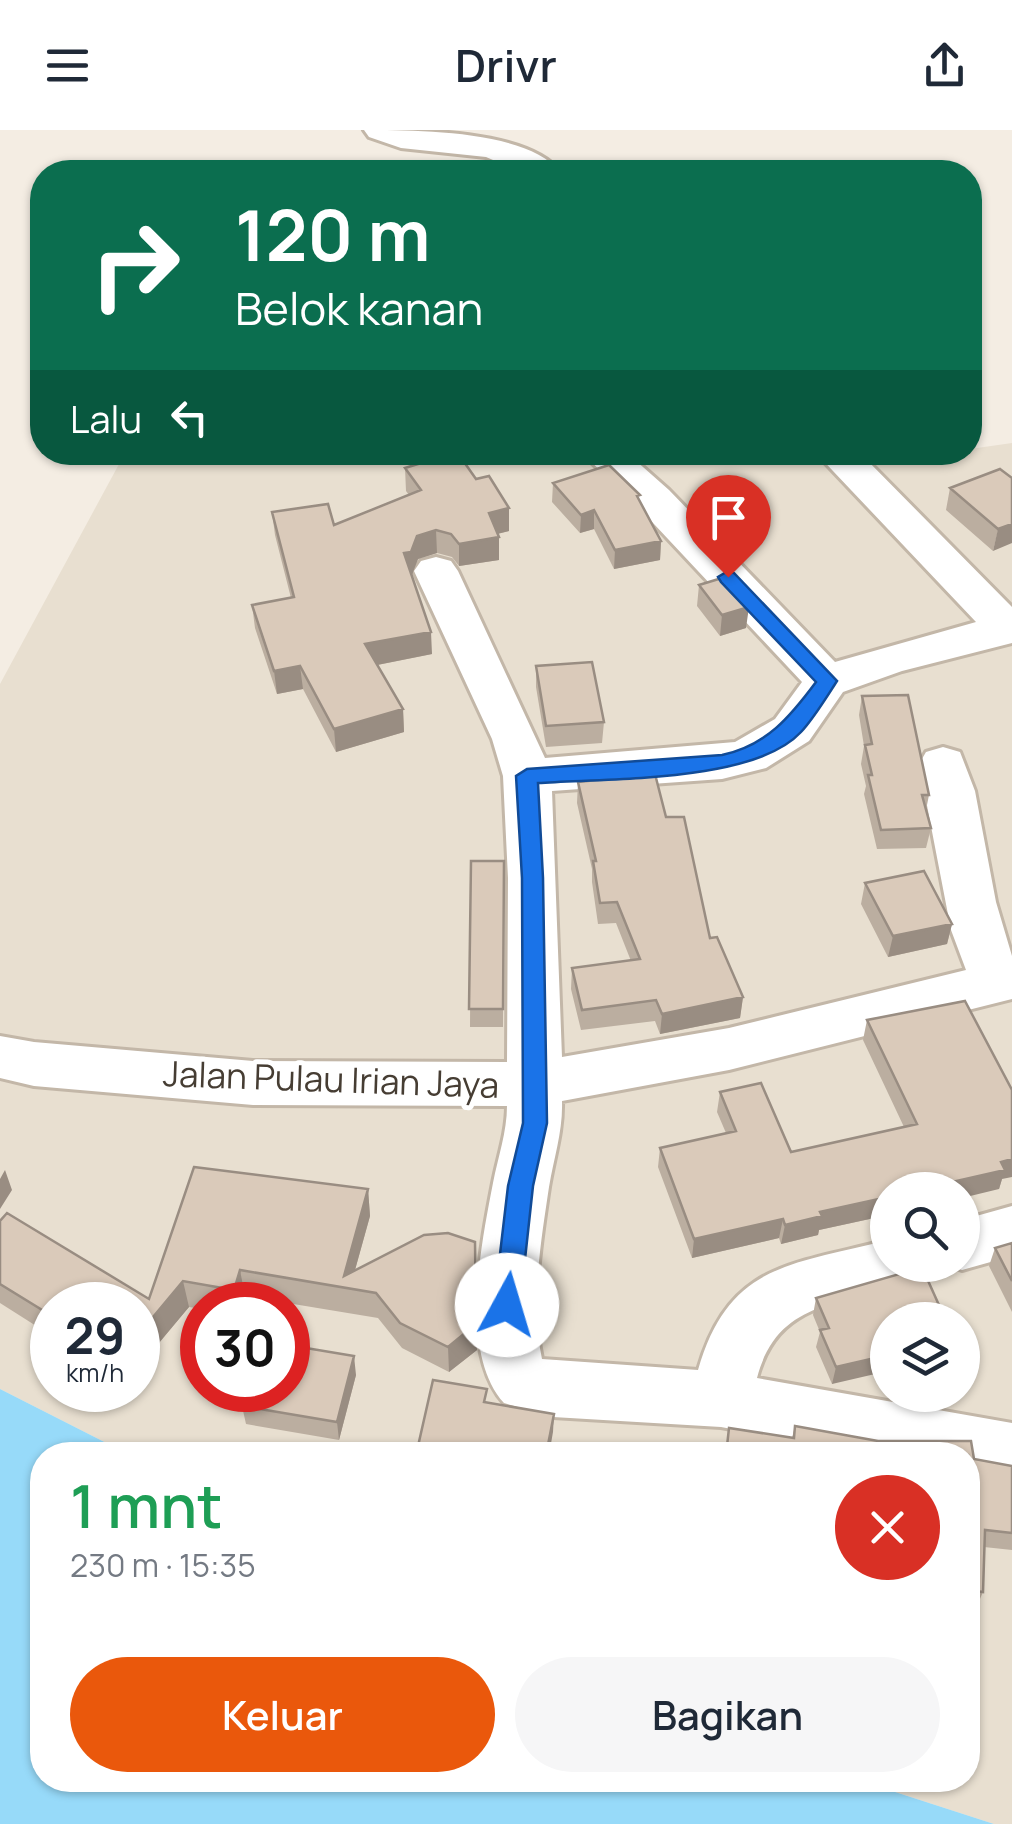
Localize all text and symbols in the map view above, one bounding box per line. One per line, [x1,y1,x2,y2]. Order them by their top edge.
text: Drivr [455,34,557,96]
icon: menu [40,38,95,93]
icon: share [917,38,972,93]
text: 120 m [235,186,430,282]
icon: right [70,200,200,330]
text: Belok kanan [235,277,483,339]
icon: left [162,390,217,445]
text: Lalu [70,392,142,444]
pin [686,475,771,578]
icon: arrive [701,490,756,545]
street label: Jalan Pulau Irian Jaya [162,1049,500,1109]
map controls [870,1172,980,1412]
button: search [870,1172,980,1282]
position arrow [455,1253,559,1357]
speed limit sign: 30 [180,1282,310,1412]
text: 29 [65,1301,125,1369]
button: layers [870,1302,980,1412]
text: km/h [66,1355,124,1390]
text: 1 mnt [70,1464,223,1546]
button: close [835,1475,940,1580]
text: 230 m · 15:35 [70,1543,256,1587]
button: Keluar [70,1657,495,1772]
button: Bagikan [515,1657,940,1772]

